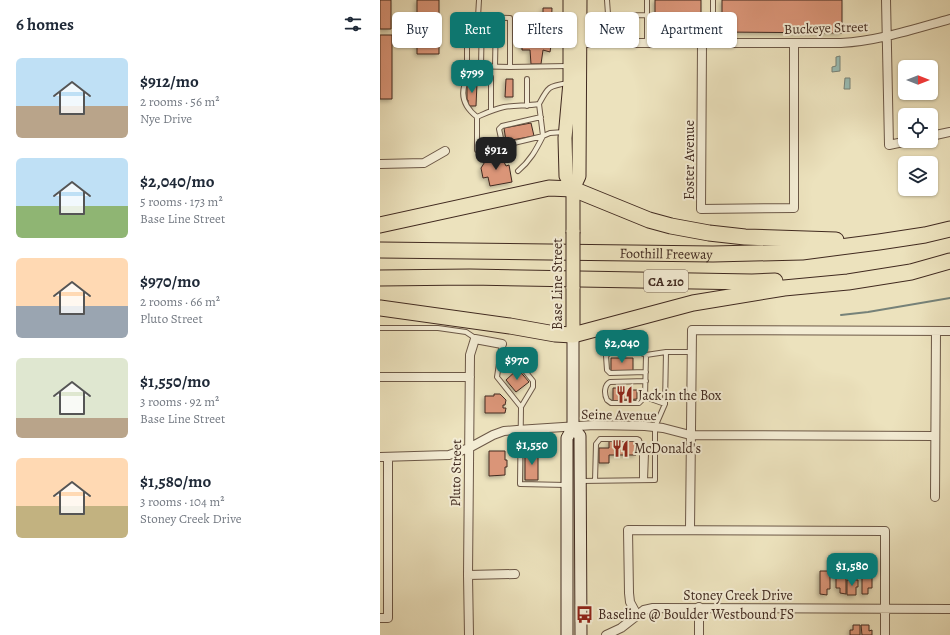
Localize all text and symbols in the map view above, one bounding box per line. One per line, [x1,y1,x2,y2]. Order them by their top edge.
chip: Buy [392,12,442,48]
chip: Rent [450,12,505,48]
chip: Filters [513,12,577,48]
chip: New [585,12,639,48]
chip: Apartment [647,12,737,48]
text: 6 homes [16,13,74,36]
icon: filters [342,13,364,35]
street label: Buckeye Street [784,17,869,39]
pin: $799 [448,60,496,94]
north arrow [898,60,938,100]
map controls [898,60,938,196]
text: $799 [460,64,484,81]
text: $912/mo [140,70,199,93]
icon: home [48,74,96,122]
text: 2 rooms · 56 m² [140,93,220,110]
button: locate [898,108,938,148]
text: Nye Drive [140,110,192,127]
street label: Foster Avenue [680,120,699,200]
pin: $912 [472,137,520,171]
text: $912 [484,141,508,158]
button: layers [898,156,938,196]
text: $2,040/mo [140,170,214,193]
icon: home [48,174,96,222]
text: 5 rooms · 173 m² [140,193,223,210]
text: Base Line Street [140,210,225,227]
street label: Base Line Street [548,238,567,330]
street label: Foothill Freeway [619,243,713,264]
text: $970/mo [140,270,200,293]
road number: CA 210 [644,270,688,292]
icon: home [48,274,96,322]
text: 2 rooms · 66 m² [140,293,220,310]
text: Pluto Street [140,310,203,327]
pin: $2,040 [589,330,655,364]
text: $2,040 [604,334,640,351]
pin: $970 [493,347,541,381]
text: $970 [505,351,529,368]
text: $1,550/mo [140,370,210,393]
icon: home [48,374,96,422]
restaurant icon: Jack in the Box [615,385,635,405]
place label: Jack in the Box [638,386,722,405]
text: 3 rooms · 92 m² [140,393,219,410]
street label: Seine Avenue [581,405,657,425]
text: Base Line Street [140,410,225,427]
pin: $1,550 [499,432,565,466]
text: $1,550 [516,436,548,453]
restaurant icon: McDonald's [611,438,631,458]
street label: Pluto Street [446,439,466,507]
place label: McDonald's [634,439,701,458]
text: $1,580/mo [140,470,211,493]
icon: home [48,474,96,522]
text: 3 rooms · 104 m² [140,493,224,510]
text: Stoney Creek Drive [140,510,242,527]
pin: $1,580 [819,553,885,587]
text: $1,580 [836,557,868,574]
street label: Stoney Creek Drive [683,586,793,605]
bus stop icon: Baseline @ Boulder Westbound FS [575,604,595,624]
place label: Baseline @ Boulder Westbound FS [598,605,794,624]

